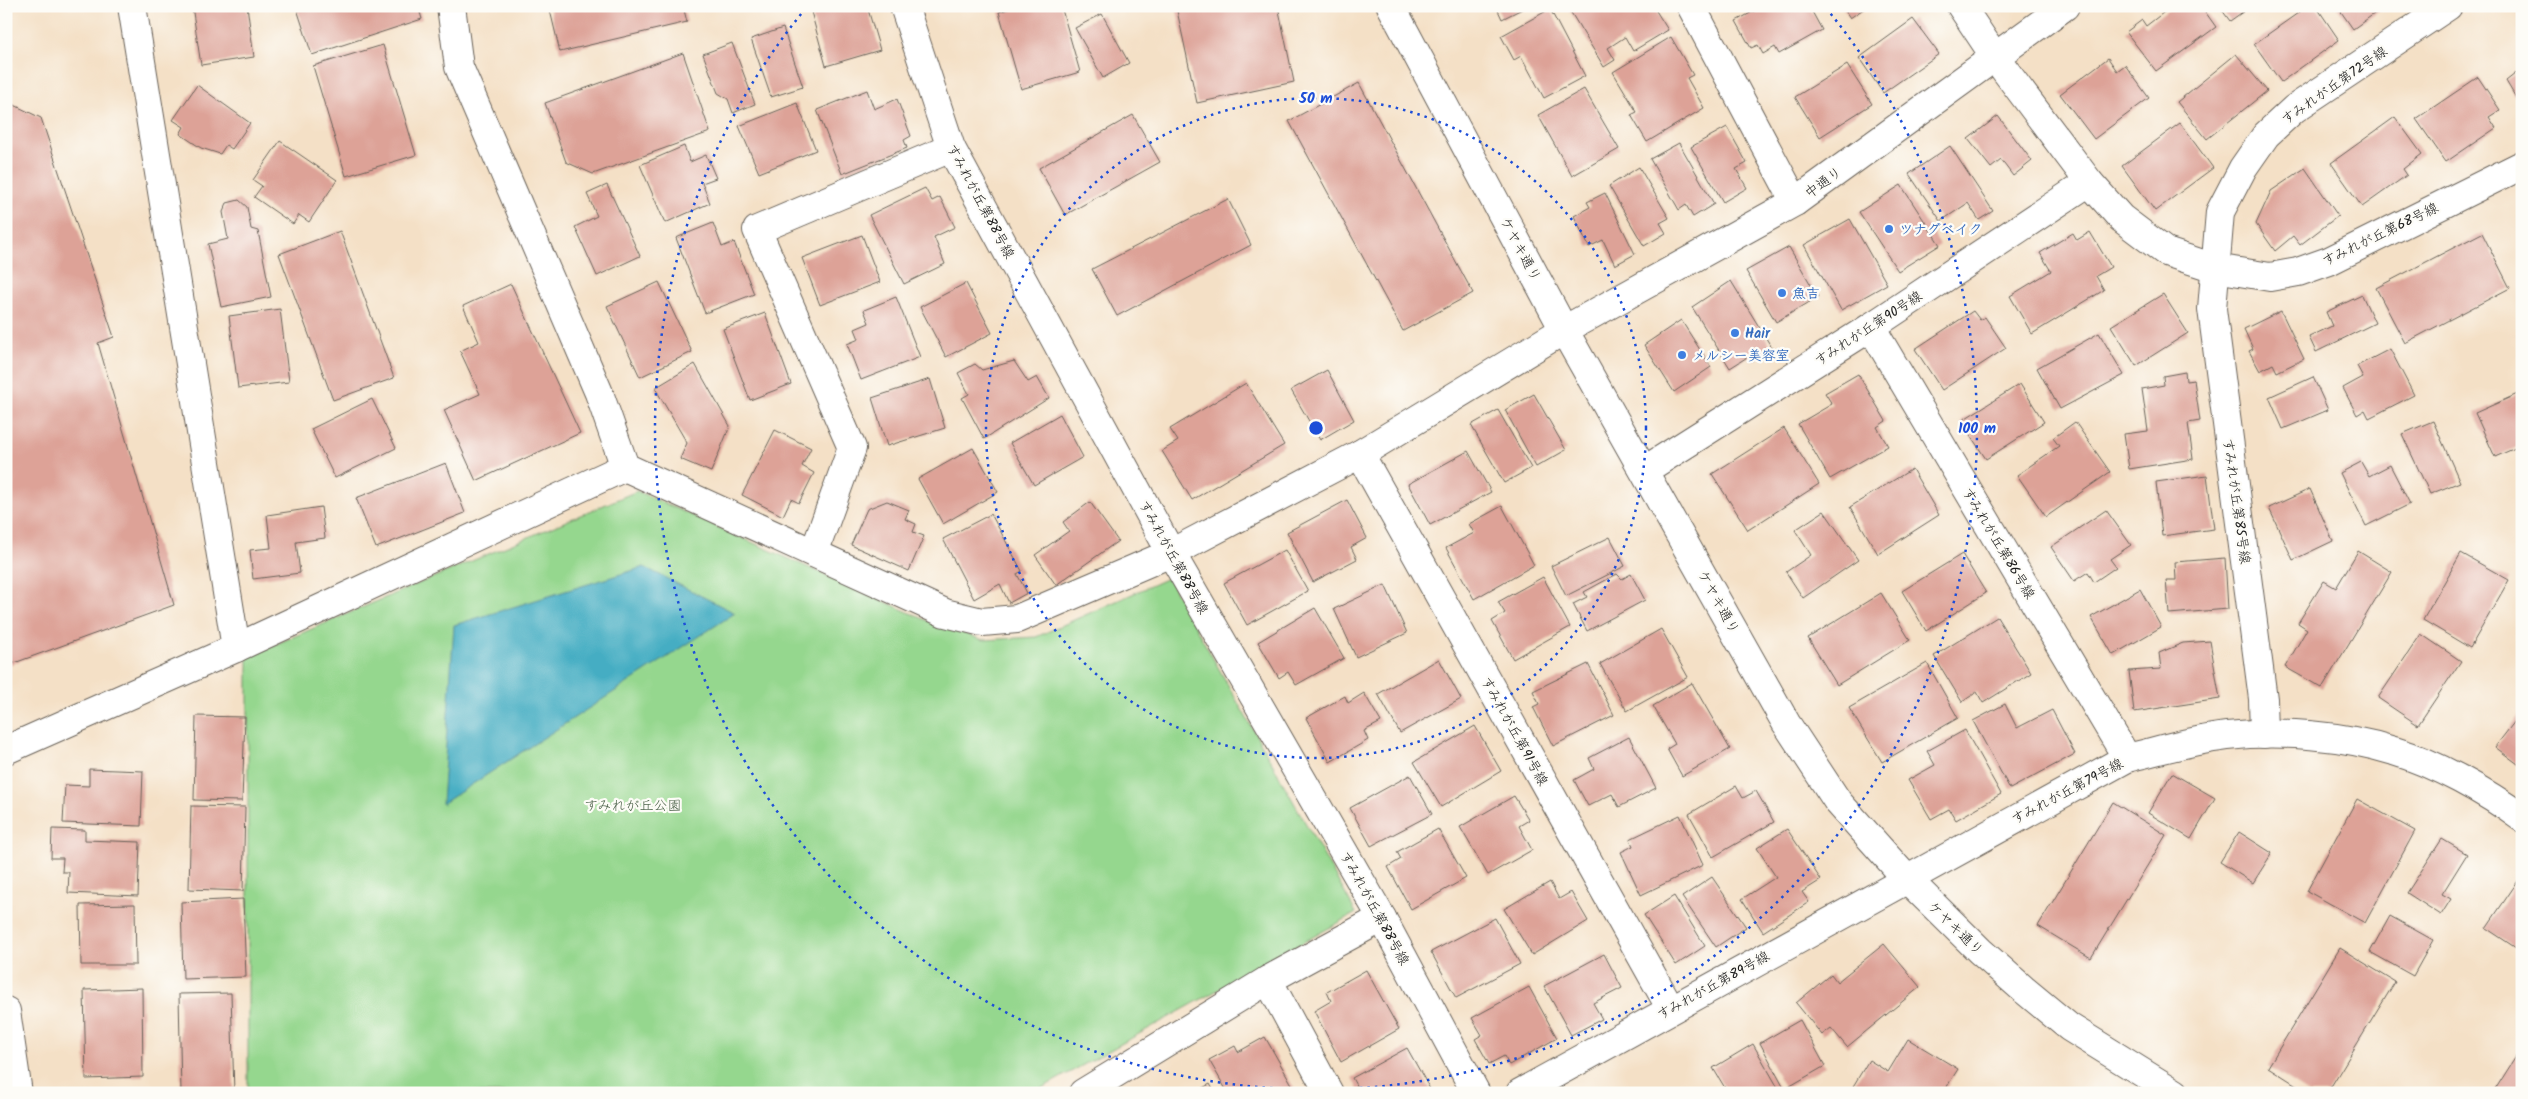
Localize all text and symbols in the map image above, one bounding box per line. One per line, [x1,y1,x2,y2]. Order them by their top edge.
street label: すみれが丘第72号線 [2277,41,2392,131]
text: 50 m [1298,87,1333,111]
street label: すみれが丘第88号線 [940,140,1020,263]
street label: 中通り [1800,162,1847,204]
street label: すみれが丘第68号線 [2319,197,2442,273]
street label: ケヤキ通り [1494,213,1546,286]
place label: ツナグベイク [1899,219,1982,241]
marker: ツナグベイク [1883,223,1895,235]
place label: 魚吉 [1792,283,1820,305]
street label: すみれが丘第90号線 [1810,286,1927,372]
marker: 魚吉 [1776,287,1788,299]
place label: Hair [1745,323,1771,345]
marker: Hair [1729,327,1741,339]
place label: メルシー美容室 [1692,345,1790,367]
marker: メルシー美容室 [1676,349,1688,361]
text: 100 m [1958,417,1996,441]
centre of rings [1307,419,1325,437]
street label: すみれが丘第85号線 [2216,437,2256,565]
street label: すみれが丘第86号線 [1956,483,2040,604]
street label: すみれが丘第88号線 [1133,496,1214,619]
street label: ケヤキ通り [1692,567,1745,638]
street label: すみれが丘第91号線 [1475,673,1553,790]
street label: すみれが丘第79号線 [2007,753,2127,831]
park label: すみれが丘公園 [585,795,681,817]
street label: すみれが丘第88号線 [1334,847,1415,970]
street label: ケヤキ通り [1922,896,1988,961]
street label: すみれが丘第89号線 [1653,946,1774,1026]

